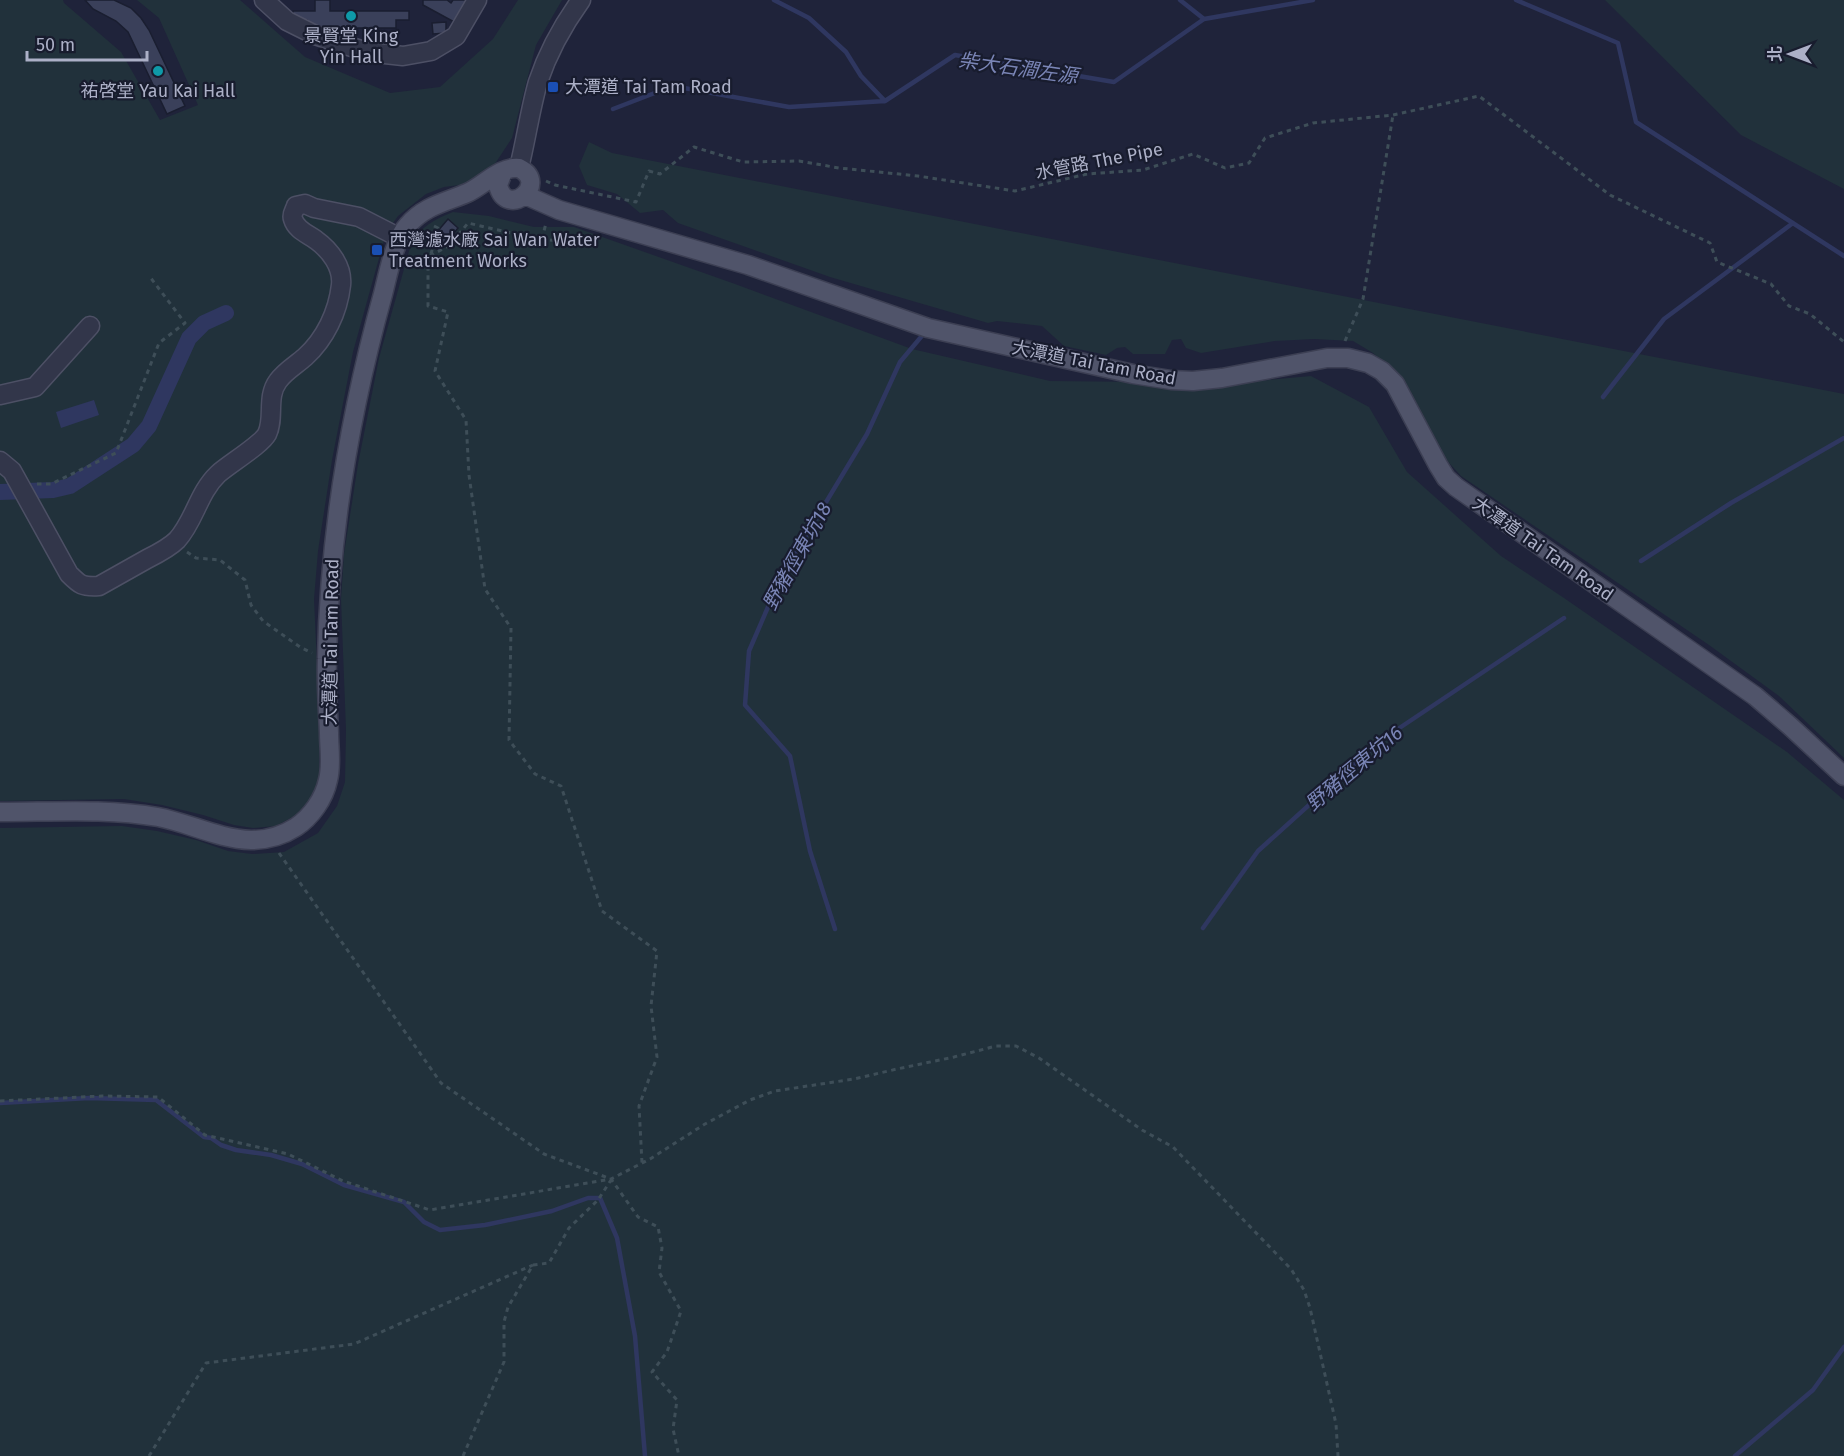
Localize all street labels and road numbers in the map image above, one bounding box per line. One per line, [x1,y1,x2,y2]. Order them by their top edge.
street label: 水管路 The Pipe [1033,138,1165,184]
street label: 大潭道 Tai Tam Road [1010,336,1178,390]
street label: 大潭道 Tai Tam Road [1468,492,1618,606]
street label: 大潭道 Tai Tam Road [319,558,343,726]

